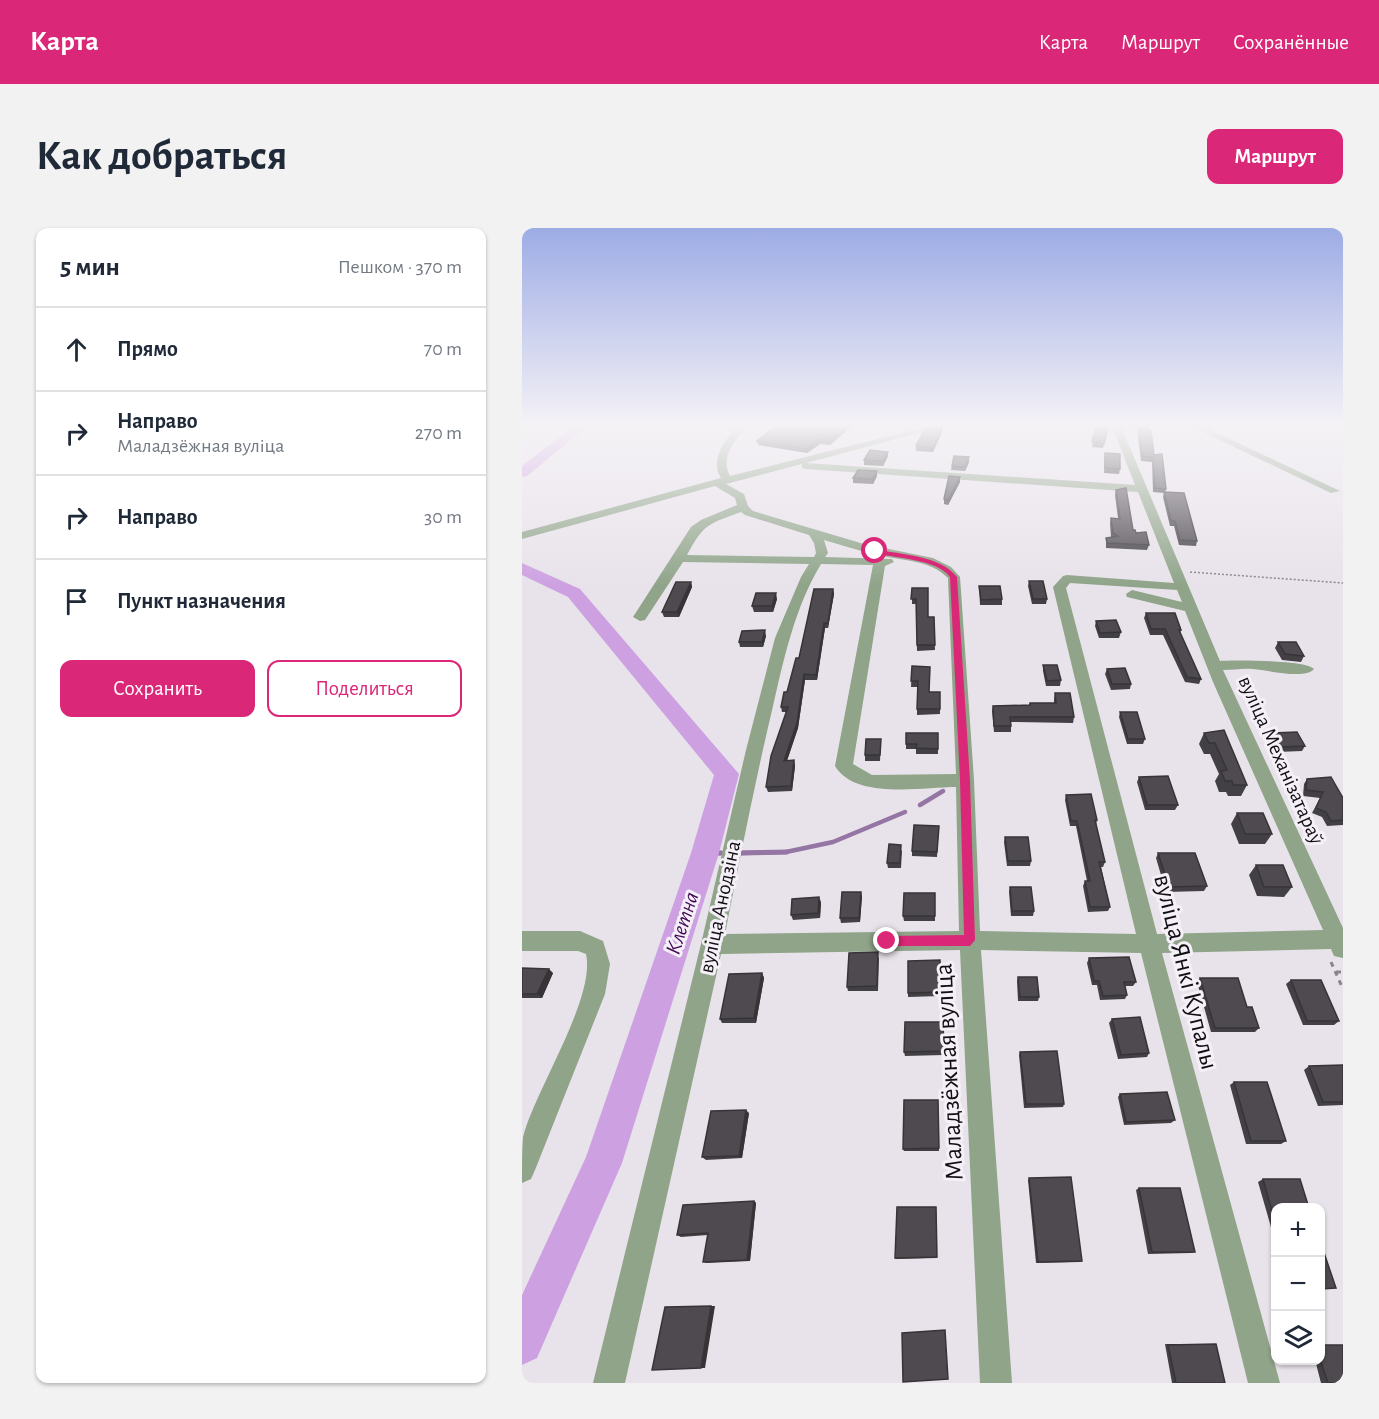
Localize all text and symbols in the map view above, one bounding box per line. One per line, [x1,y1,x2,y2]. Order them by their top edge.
text: Карта [30,28,99,56]
text: Карта [1039,32,1088,53]
text: Маршрут [1121,32,1200,53]
text: Сохранённые [1233,32,1349,53]
button: Маршрут [1207,129,1343,184]
text: Как добраться [36,135,287,177]
text: 5 мин [60,254,120,280]
text: Пешком · 370 m [338,257,462,277]
icon: ahead [60,333,93,366]
text: Прямо [117,338,178,360]
text: 70 m [424,339,462,359]
text: Направо [117,410,198,432]
icon: right [60,417,93,450]
text: 270 m [415,423,462,443]
text: Маладзёжная вуліца [117,436,284,456]
icon: right [60,501,93,534]
text: Направо [117,506,198,528]
text: 30 m [424,507,462,527]
route start [861,537,887,563]
icon: arrive [60,585,93,618]
text: Пункт назначения [117,590,286,612]
button: Сохранить [60,660,255,717]
button: Поделиться [267,660,462,717]
street label: вуліца Механізатараў [1234,673,1328,847]
street label: вуліца Анодзіна [696,838,744,975]
street label: вуліца Янкі Купалы [1149,872,1223,1072]
water label: Клетна [662,889,702,957]
route end [873,927,899,953]
street label: Маладзёжная вуліца [930,963,968,1181]
map controls [1271,1203,1325,1365]
button: + [1271,1203,1325,1257]
button: − [1271,1257,1325,1311]
button: layers [1271,1311,1325,1365]

